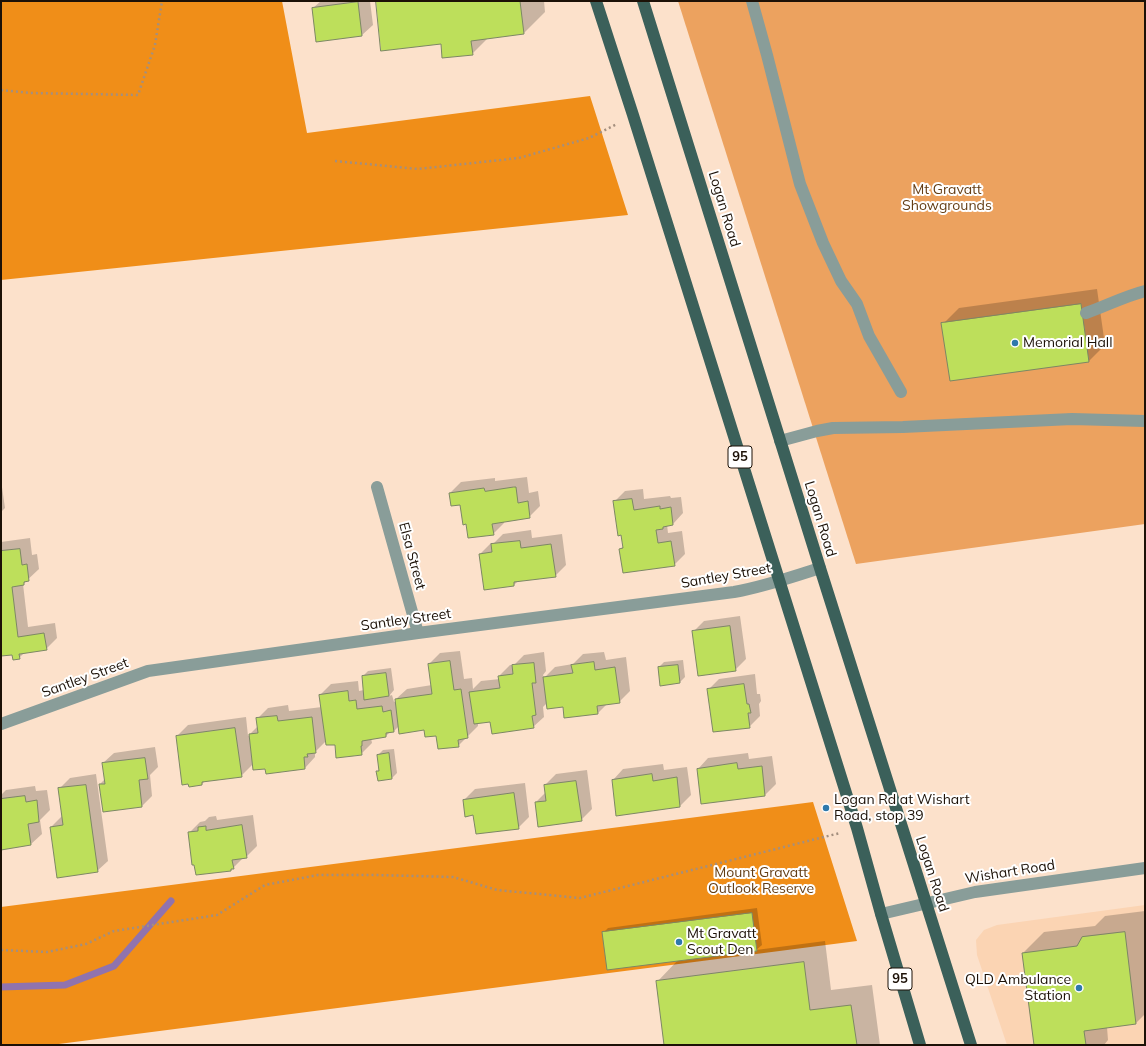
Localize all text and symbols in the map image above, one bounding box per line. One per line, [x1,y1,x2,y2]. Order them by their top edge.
street label: Logan Road [704,169,744,249]
park label: Mt Gravatt Showgrounds [902,182,992,214]
place label: Memorial Hall [1023,335,1113,351]
marker: Memorial Hall [1010,338,1020,348]
road number: 95 [728,446,752,468]
street label: Logan Road [800,479,840,559]
street label: Elsa Street [395,520,429,592]
street label: Santley Street [680,560,772,592]
street label: Santley Street [360,605,452,635]
street label: Santley Street [39,655,131,701]
place label: Logan Rd at Wishart Road, stop 39 [834,792,970,824]
marker: Logan Rd at Wishart Road, stop 39 [821,803,831,813]
street label: Logan Road [912,834,952,914]
street label: Wishart Road [964,857,1056,887]
park label: Mount Gravatt Outlook Reserve [708,865,814,898]
place label: Mt Gravatt Scout Den [687,926,756,958]
marker: Mt Gravatt Scout Den [674,937,684,947]
road number: 95 [888,968,912,990]
place label: QLD Ambulance Station [965,972,1071,1004]
marker: QLD Ambulance Station [1074,983,1084,993]

